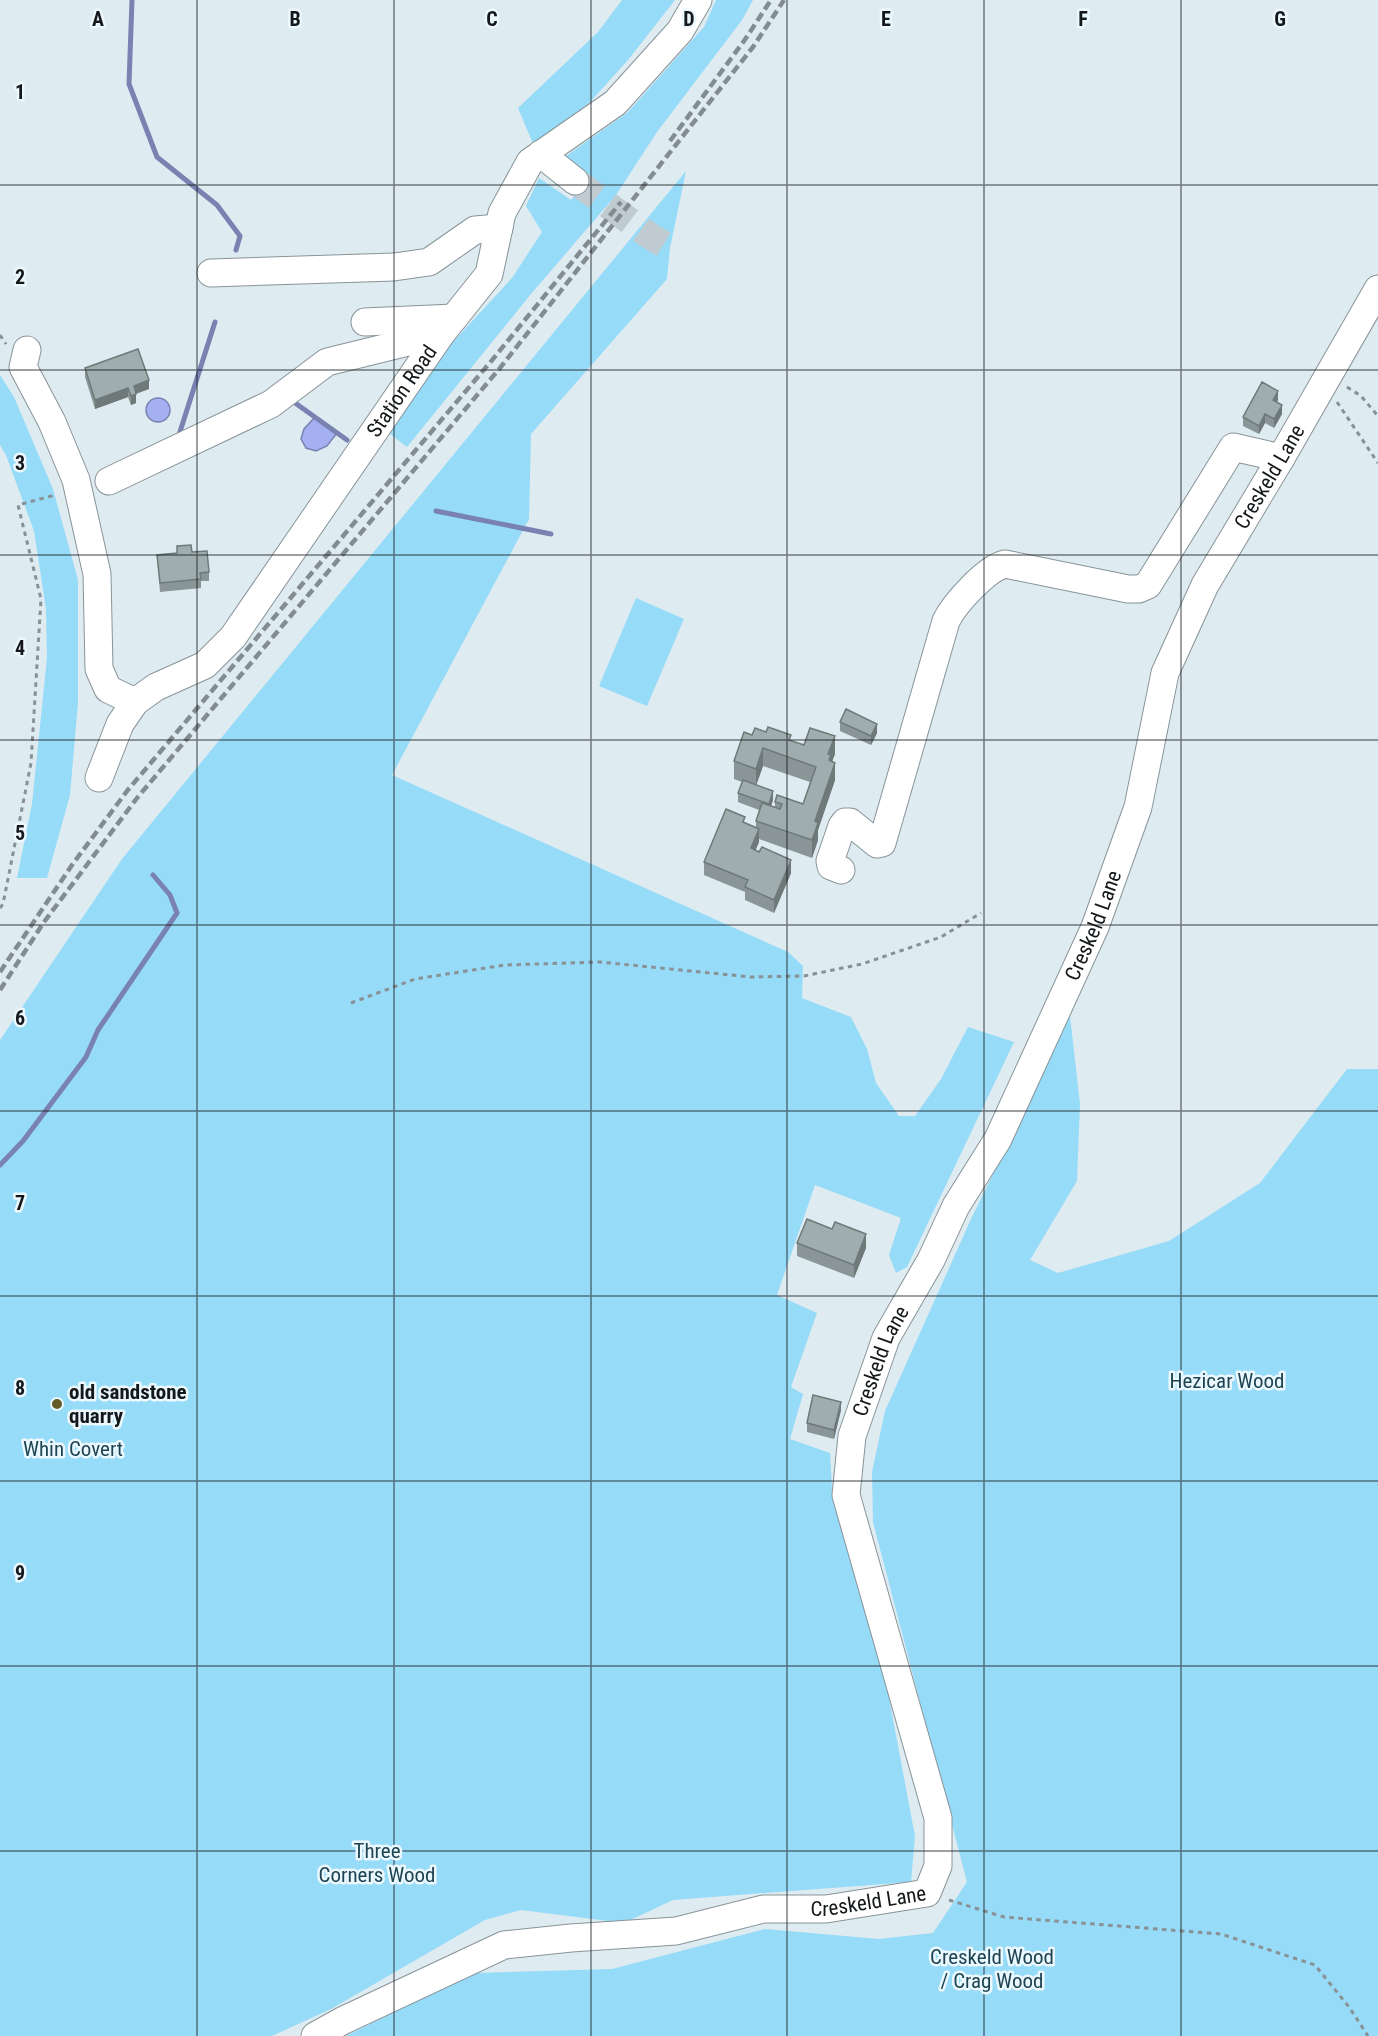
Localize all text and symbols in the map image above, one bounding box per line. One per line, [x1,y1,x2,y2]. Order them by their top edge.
text: A [92,7,104,31]
text: B [289,7,301,31]
text: C [486,7,498,31]
text: D [683,7,695,31]
text: E [881,7,891,31]
text: F [1078,7,1088,31]
text: G [1274,7,1286,31]
text: 1 [15,80,25,104]
text: 2 [15,265,25,289]
street label: Station Road [362,341,442,442]
street label: Creskeld Lane [1229,420,1310,533]
text: 3 [15,451,25,475]
text: 4 [15,636,25,660]
text: 5 [15,821,25,845]
street label: Creskeld Lane [1060,867,1126,984]
text: 6 [15,1006,25,1030]
text: 7 [15,1191,25,1215]
street label: Creskeld Lane [848,1302,914,1419]
park label: Hezicar Wood [1169,1369,1285,1393]
text: 8 [15,1376,25,1400]
place label: old sandstone quarry [69,1380,187,1428]
marker: old sandstone quarry [50,1397,64,1411]
park label: Whin Covert [23,1437,123,1461]
text: 9 [15,1561,25,1585]
park label: Three Corners Wood [319,1839,435,1887]
street label: Creskeld Lane [810,1881,928,1921]
park label: Creskeld Wood / Crag Wood [930,1945,1054,1993]

